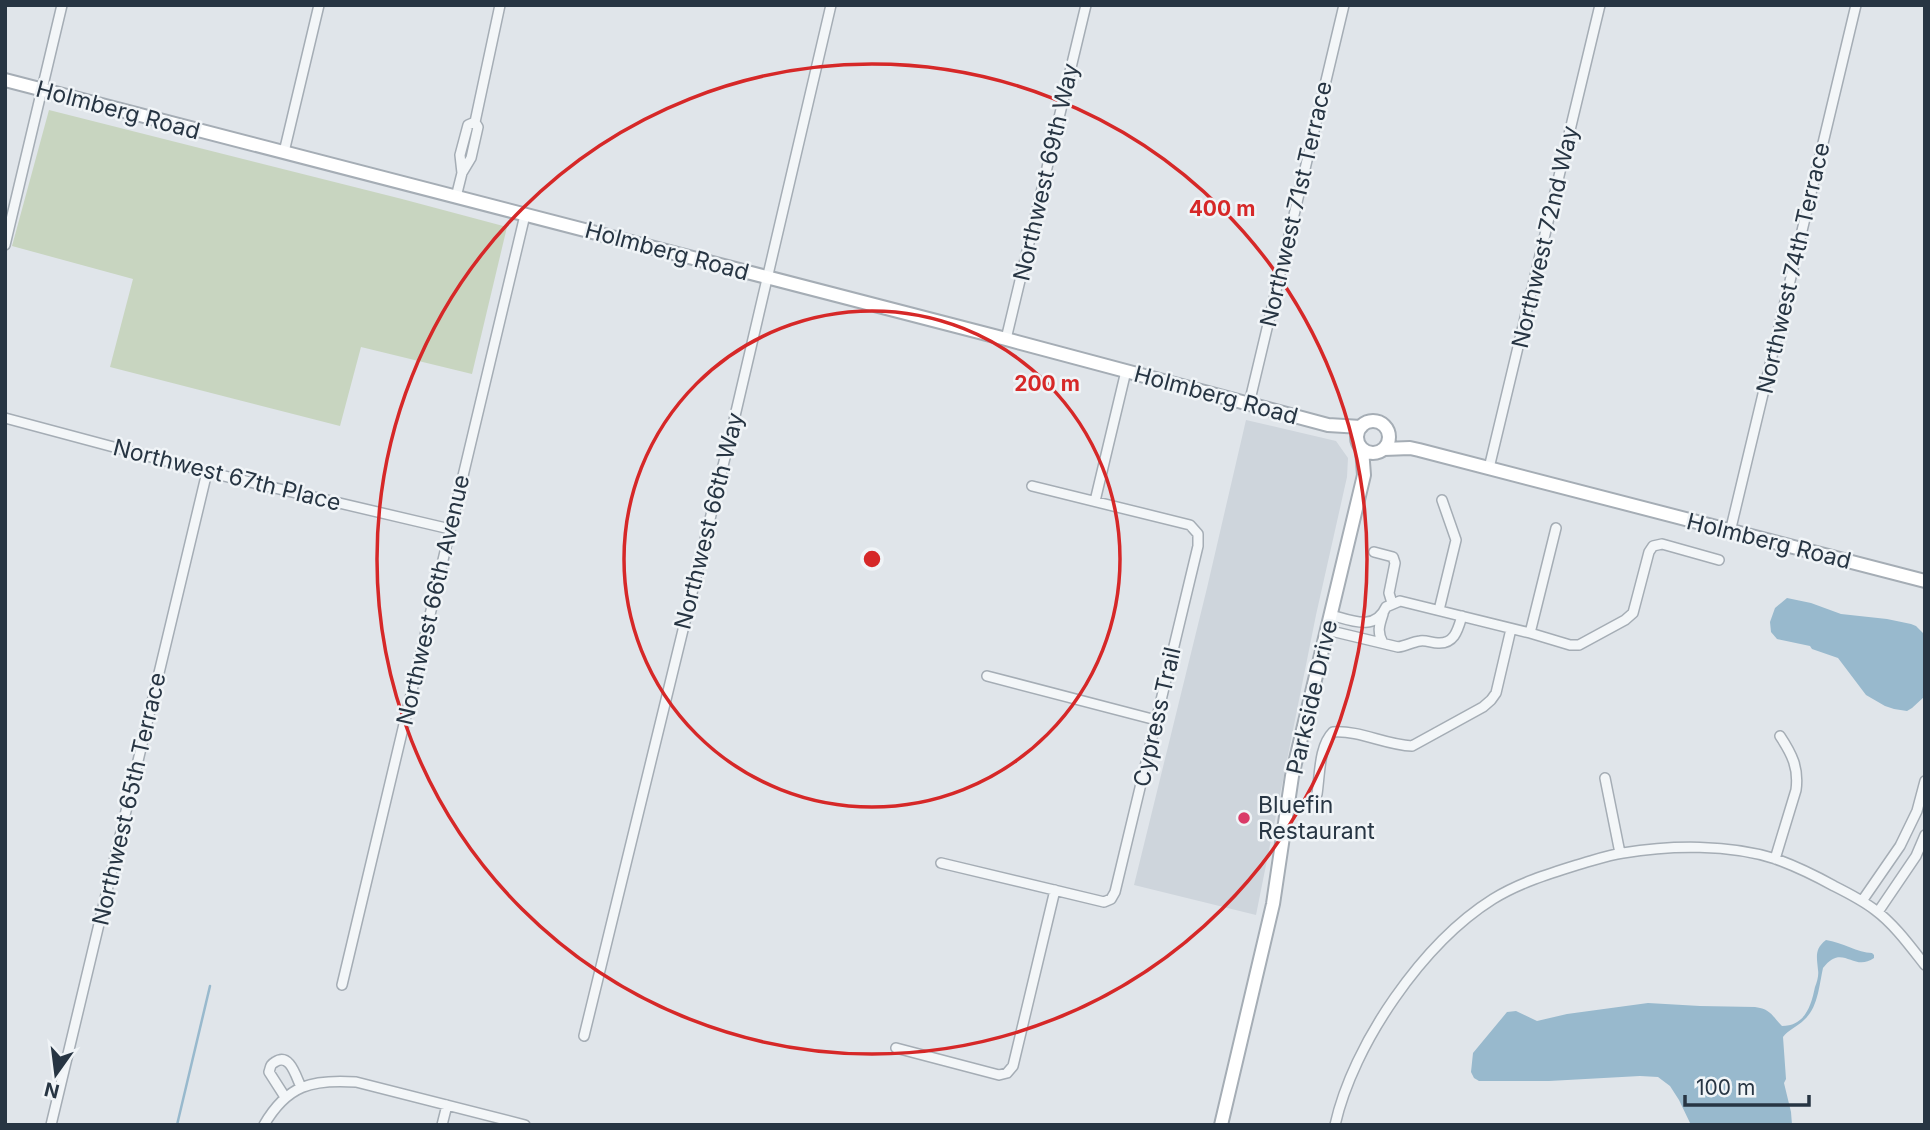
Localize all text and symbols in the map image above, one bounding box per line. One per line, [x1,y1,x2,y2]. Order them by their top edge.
street label: Northwest 69th Way [1007,60,1085,284]
street label: Holmberg Road [33,75,203,145]
street label: Northwest 71st Terrace [1254,78,1338,330]
street label: Northwest 72nd Way [1506,123,1584,351]
street label: Northwest 74th Terrace [1750,140,1836,396]
text: 400 m [1189,196,1255,221]
street label: Holmberg Road [582,216,752,286]
street label: Holmberg Road [1131,360,1301,430]
text: 200 m [1014,371,1080,396]
street label: Northwest 66th Way [669,410,749,632]
street label: Northwest 67th Place [110,433,344,517]
street label: Northwest 66th Avenue [391,472,475,728]
street label: Holmberg Road [1684,507,1854,575]
centre of rings [860,547,884,571]
street label: Parkside Drive [1281,617,1343,777]
street label: Cypress Trail [1127,644,1187,790]
street label: Northwest 65th Terrace [86,670,172,928]
place label: Bluefin Restaurant [1258,791,1375,845]
marker: Bluefin Restaurant [1236,810,1252,826]
north arrow [21,1039,91,1109]
scale bar [1685,1064,1809,1108]
text: 100 m [1696,1075,1755,1100]
text: N [42,1077,62,1103]

